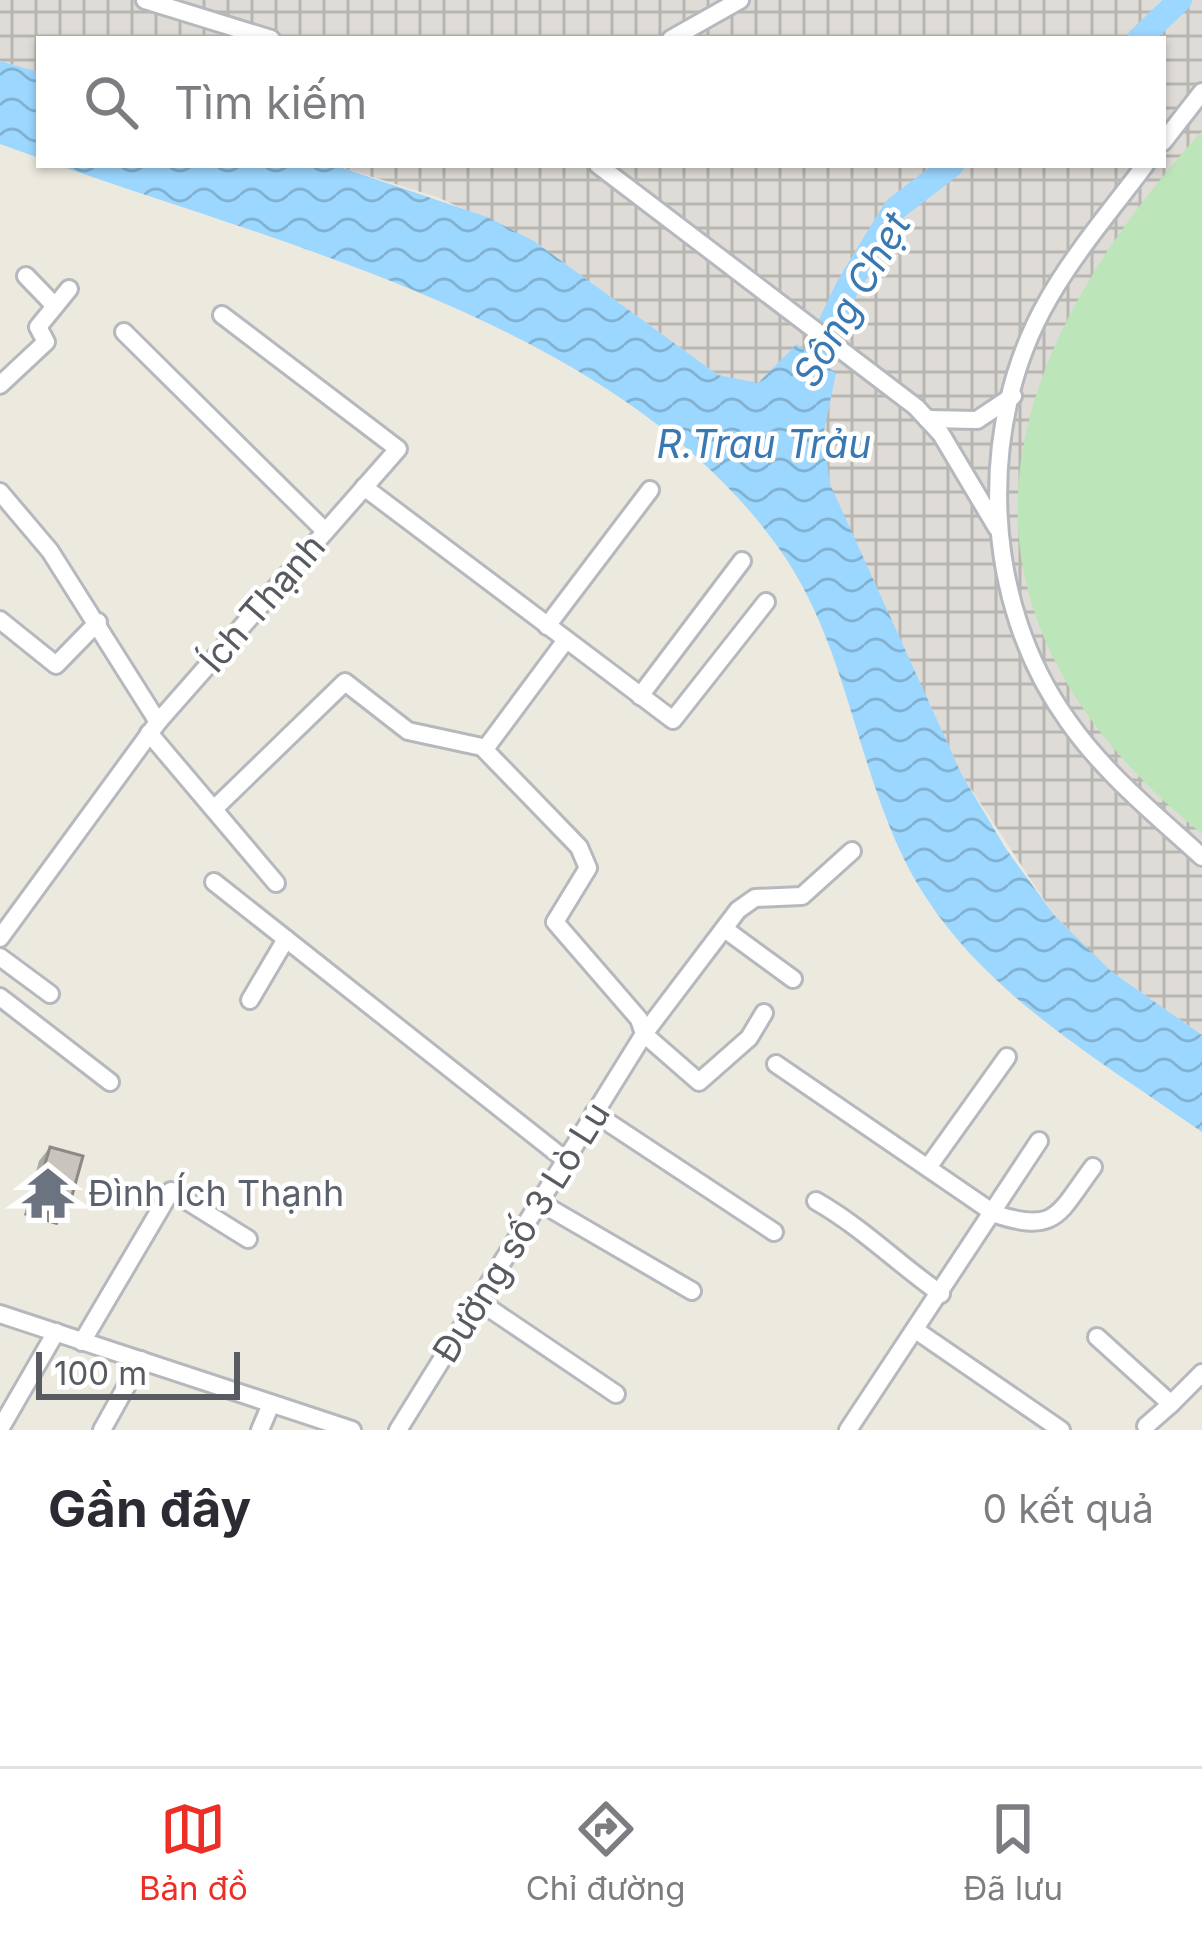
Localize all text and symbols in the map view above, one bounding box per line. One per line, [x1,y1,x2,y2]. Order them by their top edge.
search box [36,36,1166,168]
icon: search [78,69,144,135]
text: Tìm kiếm [174,75,367,130]
water label: Sông Chẹt [782,203,920,394]
water label: R.Trau Trảu [657,420,871,467]
street label: Ích Thạnh [190,525,334,681]
street label: Đường số 3 Lò Lu [423,1094,619,1370]
temple icon: Đình Ích Thạnh [19,1164,77,1222]
place label: Đình Ích Thạnh [88,1171,344,1215]
scale bar [36,1346,240,1399]
text: 100 m [54,1353,147,1393]
text: Gần đây [48,1478,251,1539]
text: 0 kết quả [983,1485,1154,1532]
tab: Bản đồ [139,1796,248,1908]
tab: Chỉ đường [526,1796,686,1908]
tab: Đã lưu [963,1796,1063,1908]

